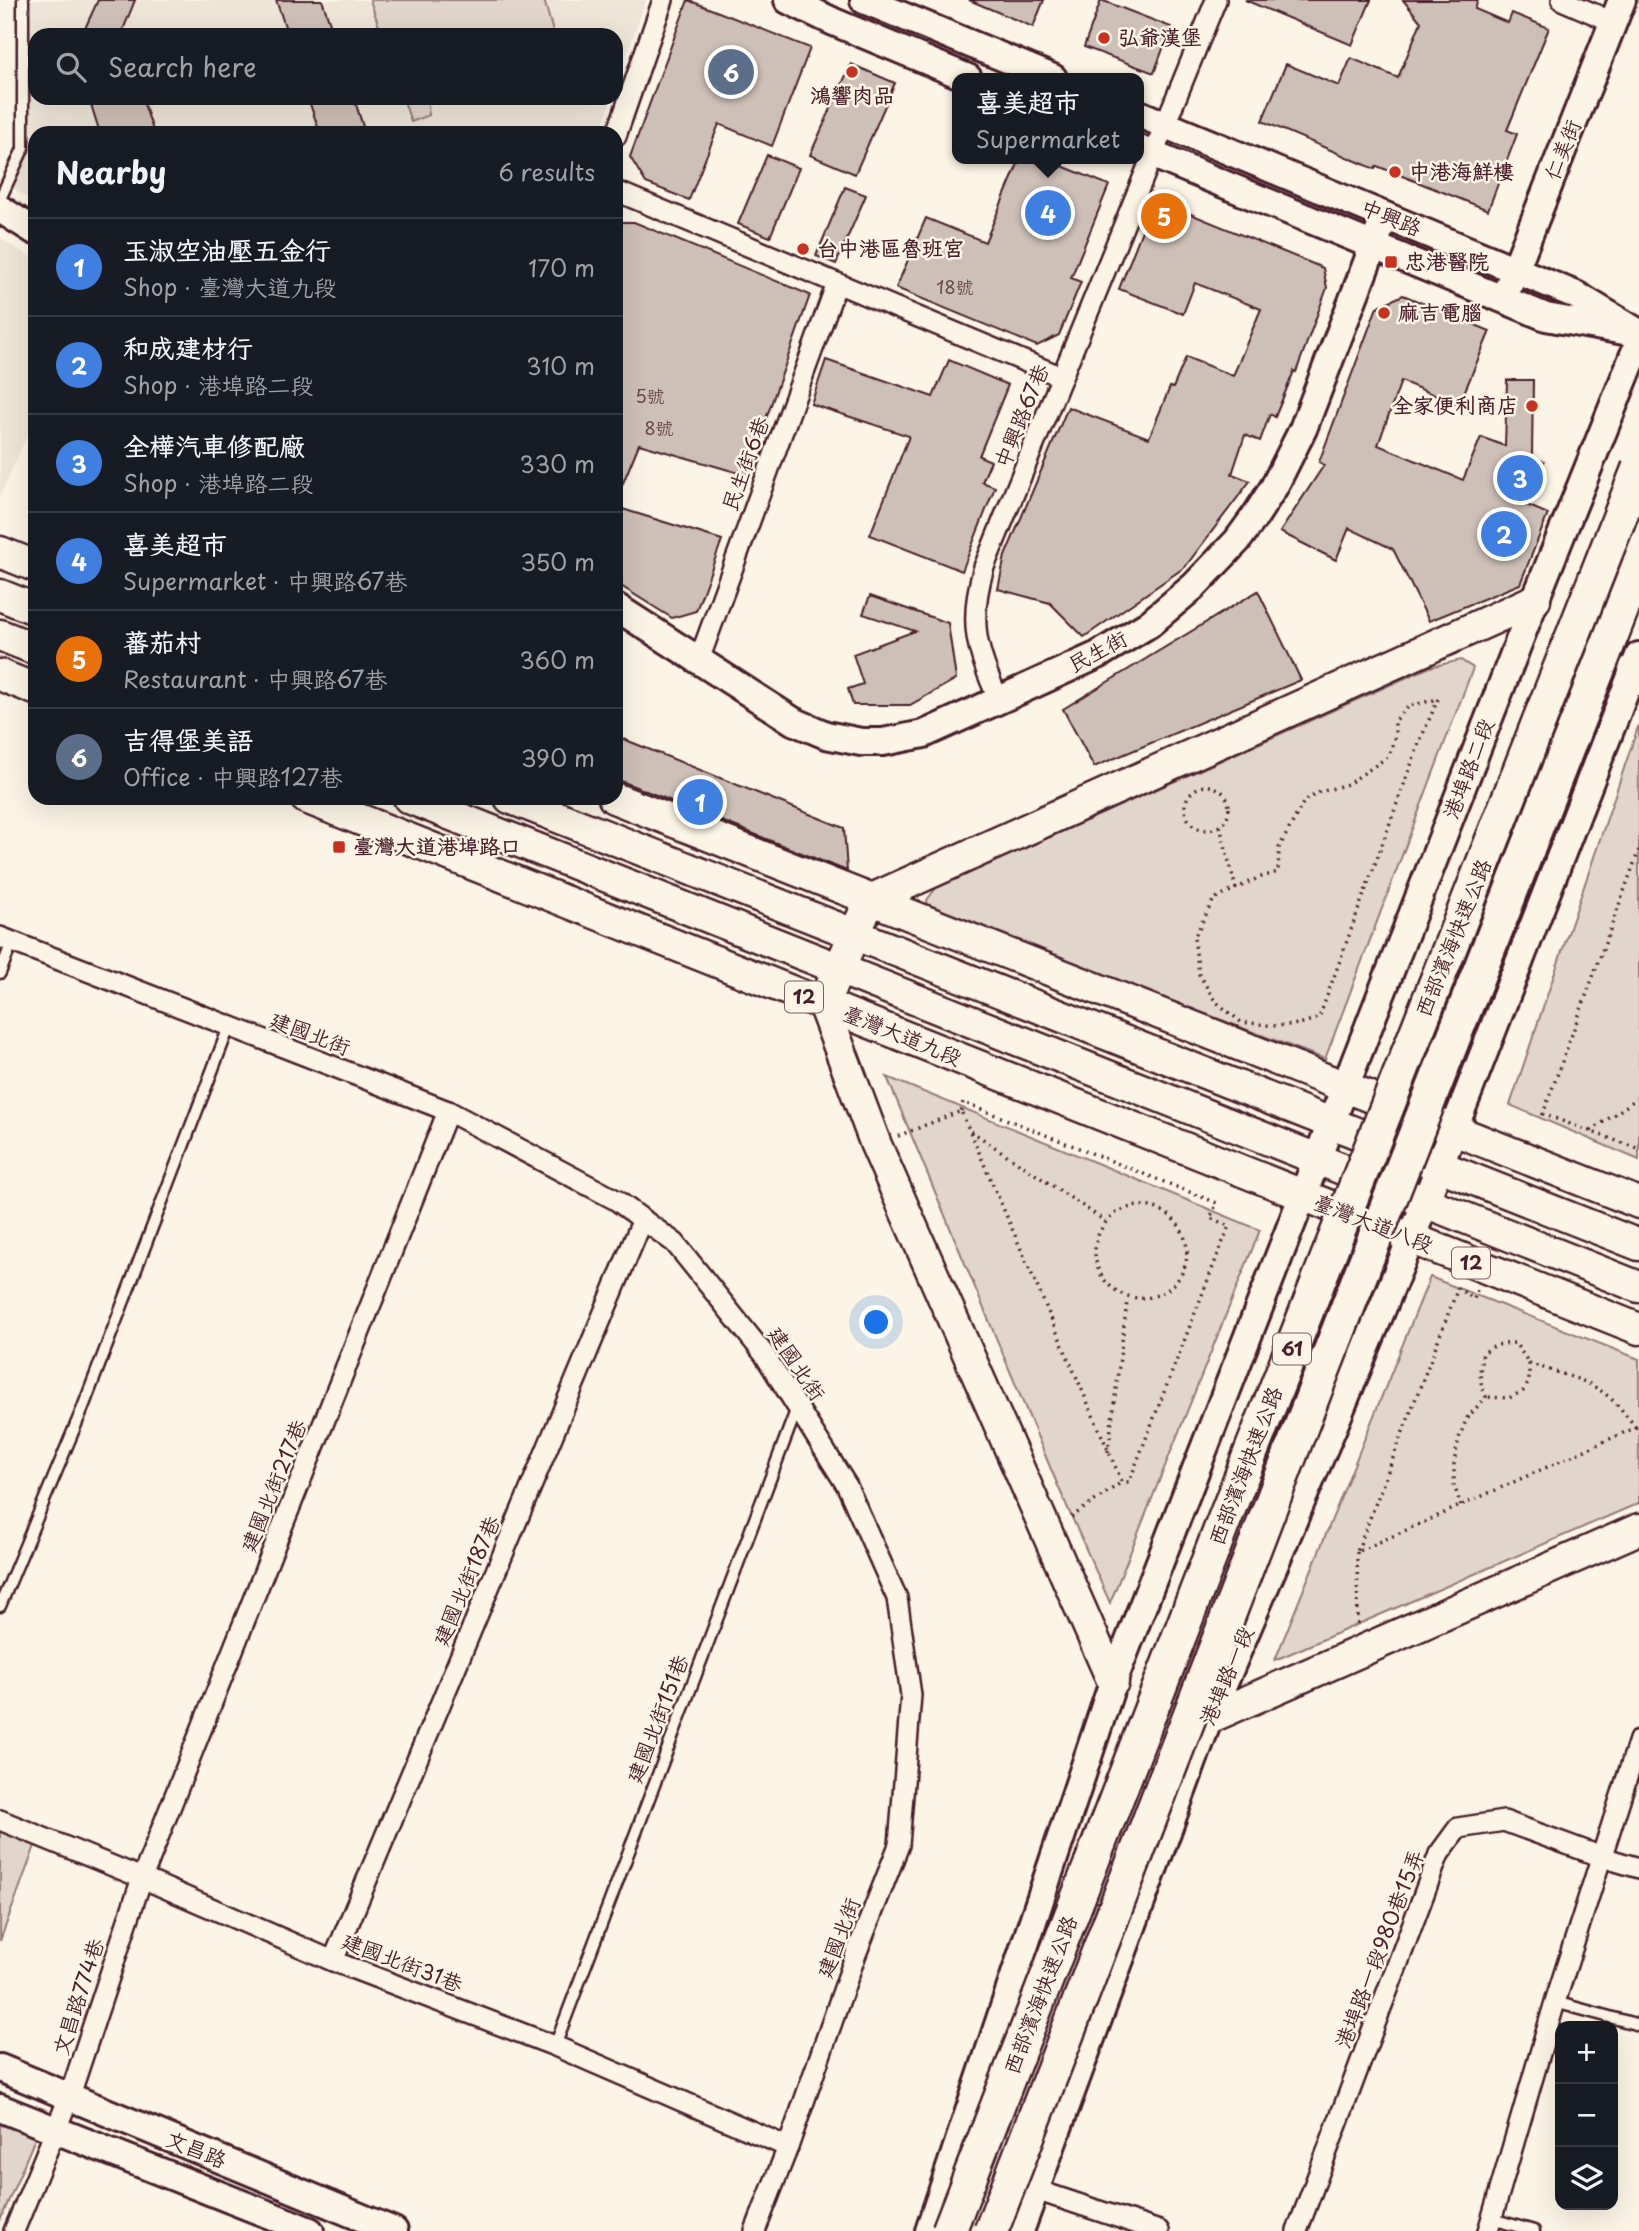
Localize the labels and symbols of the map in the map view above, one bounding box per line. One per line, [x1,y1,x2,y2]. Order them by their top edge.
place label: 弘爺漢堡 [1118,20,1202,52]
marker: 弘爺漢堡 [1096,30,1112,46]
pin: 6 [708,46,754,98]
marker: 鴻響肉品 [844,64,860,80]
place label: 鴻響肉品 [810,78,894,110]
street label: 仁美街 [1535,114,1588,184]
place label: 中港海鮮樓 [1409,154,1514,186]
marker: 中港海鮮樓 [1387,164,1403,180]
pin: 4 [1025,187,1071,239]
pin: 5 [1141,190,1187,242]
street label: 中興路 [1357,190,1427,243]
place label: 台中港區魯班宮 [817,231,964,263]
marker: 台中港區魯班宮 [795,241,811,257]
place label: 忠港醫院 [1405,244,1489,276]
marker: 忠港醫院 [1383,254,1399,270]
house number: 18號 [936,273,974,300]
place label: 麻吉電腦 [1398,295,1482,327]
marker: 麻吉電腦 [1376,305,1392,321]
street label: 中興路67巷 [985,358,1056,472]
house number: 5號 [635,382,665,409]
place label: 全家便利商店 [1392,388,1518,420]
marker: 全家便利商店 [1524,398,1540,414]
street label: 民生街6巷 [712,411,776,515]
house number: 8號 [644,414,674,441]
pin: 3 [1497,452,1543,504]
pin: 2 [1481,508,1527,560]
street label: 民生街 [1062,621,1132,679]
street label: 港埠路二段 [1433,714,1501,823]
pin: 1 [677,776,723,828]
place label: 臺灣大道港埠路口 [353,829,521,861]
marker: 臺灣大道港埠路口 [331,839,347,855]
street label: 西部濱海快速公路 [1406,853,1498,1021]
road number: 12 [785,981,823,1012]
street label: 臺灣大道九段 [838,996,967,1073]
street label: 建國北街 [266,1002,356,1062]
street label: 臺灣大道八段 [1309,1185,1438,1260]
road number: 12 [1452,1247,1490,1278]
your location [859,1305,893,1339]
street label: 建國北街 [761,1319,834,1407]
road number: 61 [1273,1334,1311,1364]
street label: 西部濱海快速公路 [1199,1381,1289,1549]
street label: 建國北街217巷 [231,1414,313,1556]
street label: 建國北街187巷 [423,1510,507,1650]
street label: 港埠路一段 [1190,1621,1260,1730]
street label: 建國北街151巷 [617,1649,695,1787]
street label: 港埠路一段980巷15弄 [1325,1844,1431,2052]
street label: 建國北街 [807,1892,867,1982]
street label: 西部濱海快速公路 [994,1910,1084,2078]
street label: 建國北街31巷 [338,1923,468,1999]
street label: 文昌路774巷 [43,1934,111,2059]
street label: 文昌路 [162,2122,232,2175]

